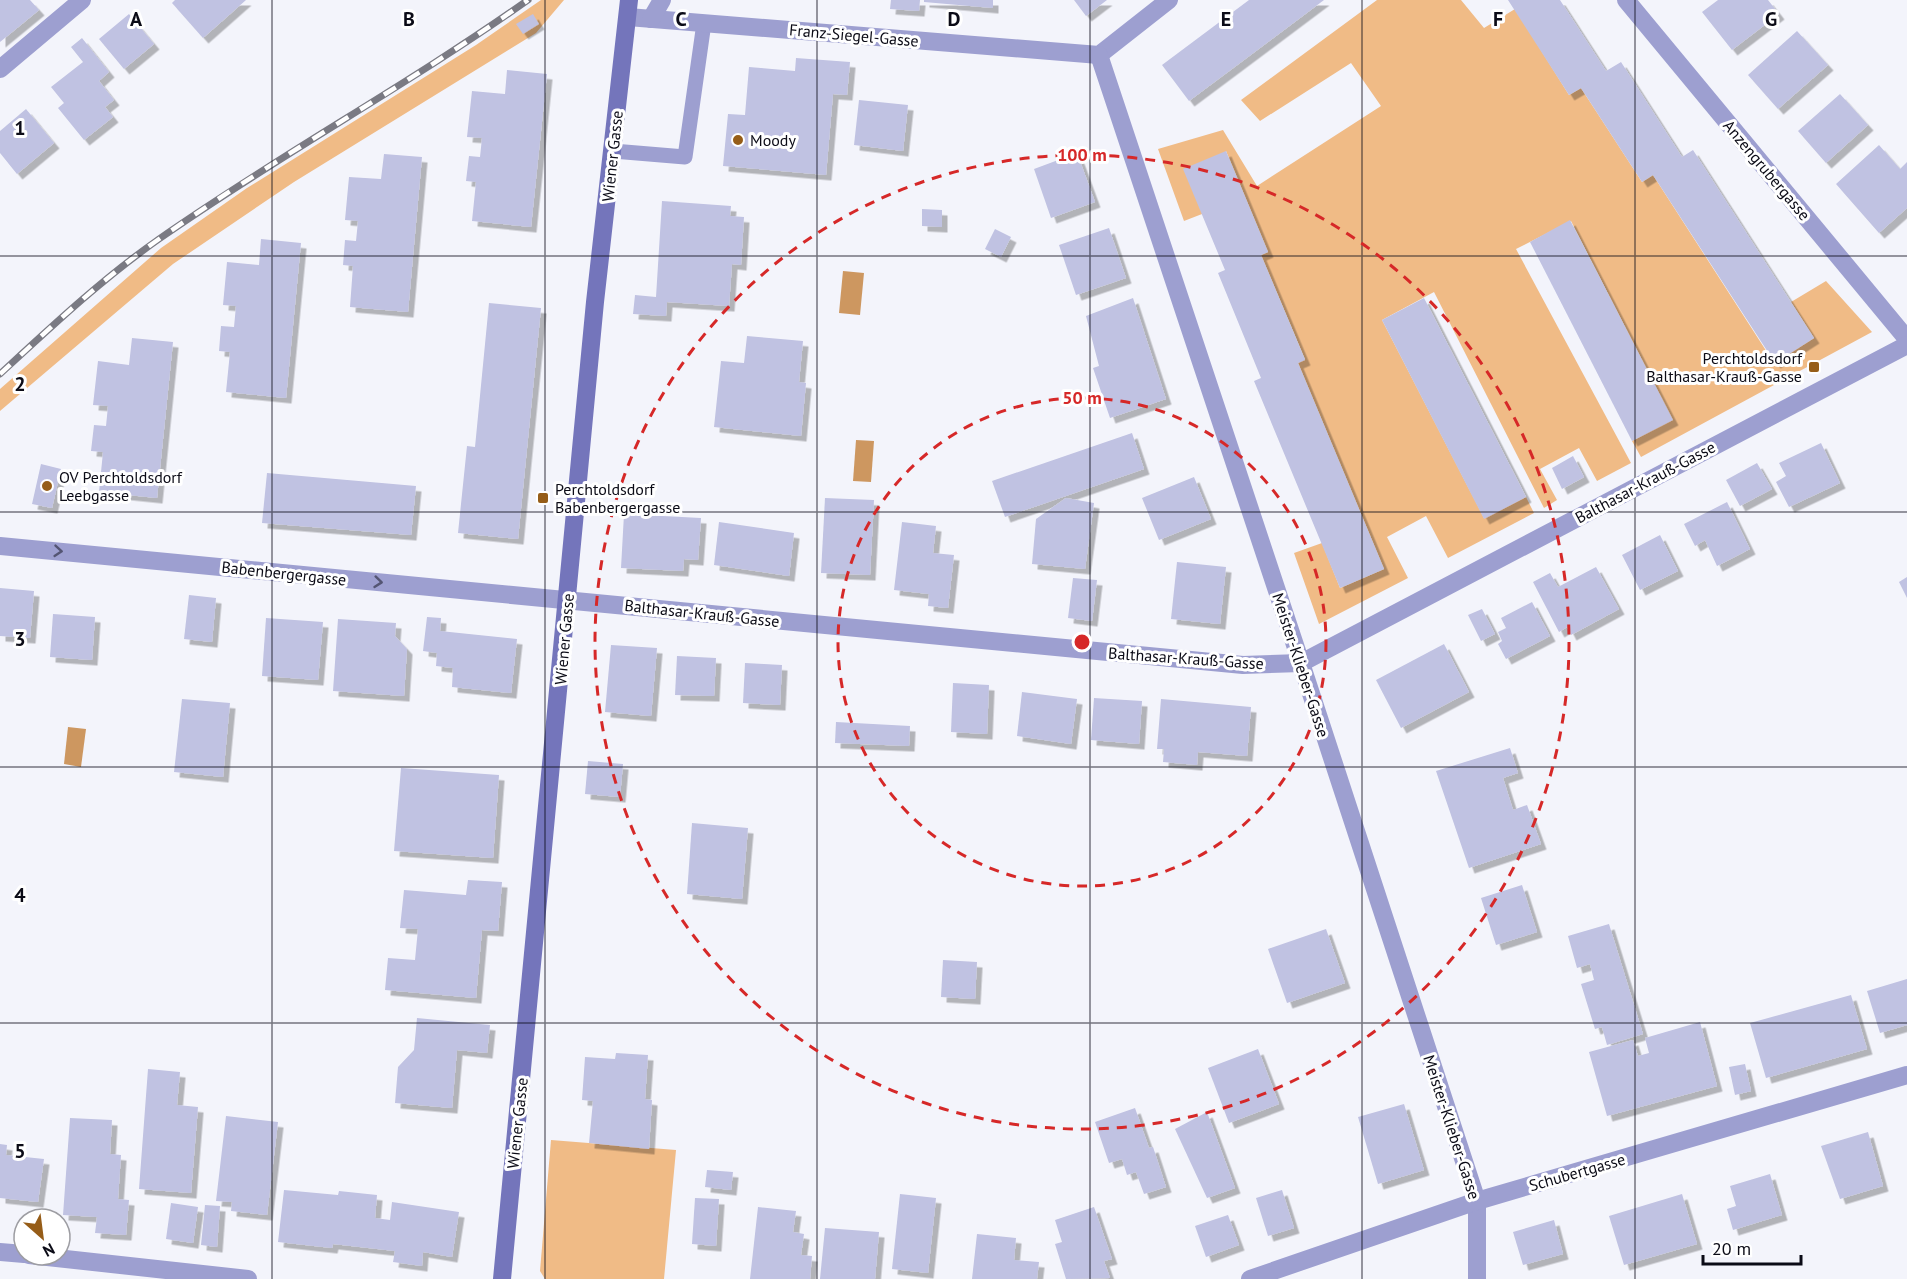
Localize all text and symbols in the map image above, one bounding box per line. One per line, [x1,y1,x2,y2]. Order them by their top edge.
text: A [130,6,143,32]
text: B [403,6,415,32]
text: C [675,6,687,32]
text: D [948,6,961,32]
text: E [1221,6,1231,32]
text: F [1493,6,1503,32]
text: G [1765,6,1777,32]
street label: Franz-Siegel-Gasse [788,19,920,51]
street label: Wiener Gasse [597,109,627,203]
text: 1 [14,115,26,141]
street label: Anzengrubergasse [1719,116,1815,224]
place label: Moody [750,130,796,150]
marker: Moody [731,133,745,147]
text: 100 m [1057,143,1107,166]
place label: Perchtoldsdorf Balthasar-Krauß-Gasse [1646,348,1803,386]
marker: Perchtoldsdorf Balthasar-Krauß-Gasse [1807,360,1821,374]
text: 2 [14,371,26,397]
text: 50 m [1062,386,1102,409]
street label: Balthasar-Krauß-Gasse [1572,437,1718,527]
place label: OV Perchtoldsdorf Leebgasse [59,467,183,505]
marker: OV Perchtoldsdorf Leebgasse [40,479,54,493]
place label: Perchtoldsdorf Babenbergergasse [555,479,680,517]
marker: Perchtoldsdorf Babenbergergasse [536,491,550,505]
one-way arrow [54,544,63,557]
street label: Babenbergergasse [221,557,347,589]
one-way arrow [373,575,382,588]
street label: Meister-Klieber-Gasse [1268,590,1334,740]
street label: Wiener Gasse [550,593,578,685]
street label: Balthasar-Krauß-Gasse [623,595,781,631]
text: 3 [14,626,26,652]
centre of rings [1072,632,1092,652]
street label: Balthasar-Krauß-Gasse [1108,643,1264,673]
text: 4 [14,882,26,908]
street label: Meister-Klieber-Gasse [1419,1052,1485,1202]
street label: Wiener Gasse [502,1076,532,1170]
text: 5 [14,1138,26,1164]
street label: Schubertgasse [1527,1149,1627,1195]
north arrow [12,1207,72,1267]
scale bar [1703,1228,1800,1266]
text: 20 m [1712,1237,1751,1260]
text: N [40,1239,58,1262]

